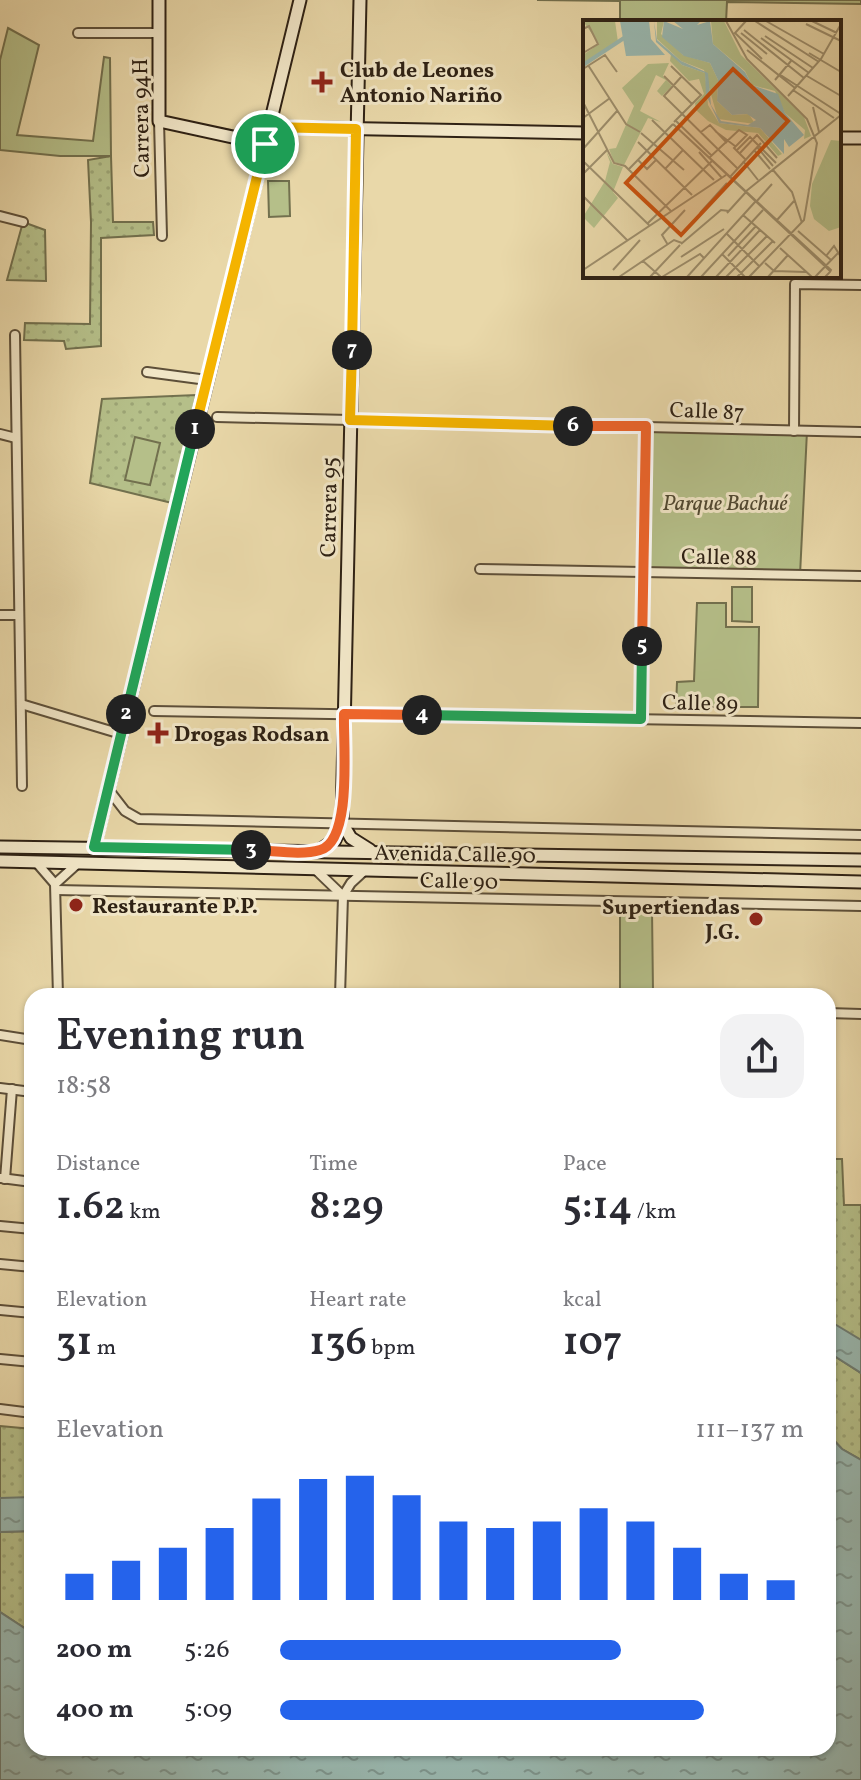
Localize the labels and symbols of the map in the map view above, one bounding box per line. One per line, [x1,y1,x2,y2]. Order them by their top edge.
inset map [583,20,841,278]
place label: Club de Leones Antonio Nariño [340,56,502,112]
street label: Carrera 94H [126,58,159,178]
marker: Club de Leones Antonio Nariño [311,71,333,93]
pin [231,110,299,178]
pin: 7 [332,330,372,370]
street label: Calle 87 [669,396,745,429]
pin: 6 [553,406,593,446]
pin: 1 [175,409,215,449]
street label: Carrera 95 [314,457,347,558]
park label: Parque Bachué [662,489,789,520]
street label: Calle 88 [681,542,757,575]
pin: 5 [622,626,662,666]
street label: Calle 89 [662,688,738,721]
pin: 2 [106,694,146,734]
pin: 4 [402,695,442,735]
place label: Drogas Rodsan [174,720,330,751]
marker: Drogas Rodsan [149,724,167,742]
pin: 3 [231,830,271,870]
street label: Avenida Calle 90 [374,839,536,872]
street label: Calle 90 [419,866,498,899]
place label: Restaurante P.P. [92,892,258,923]
place label: Supertiendas J.G. [602,893,740,949]
marker: Restaurante P.P. [67,896,85,914]
marker: Supertiendas J.G. [747,910,765,928]

